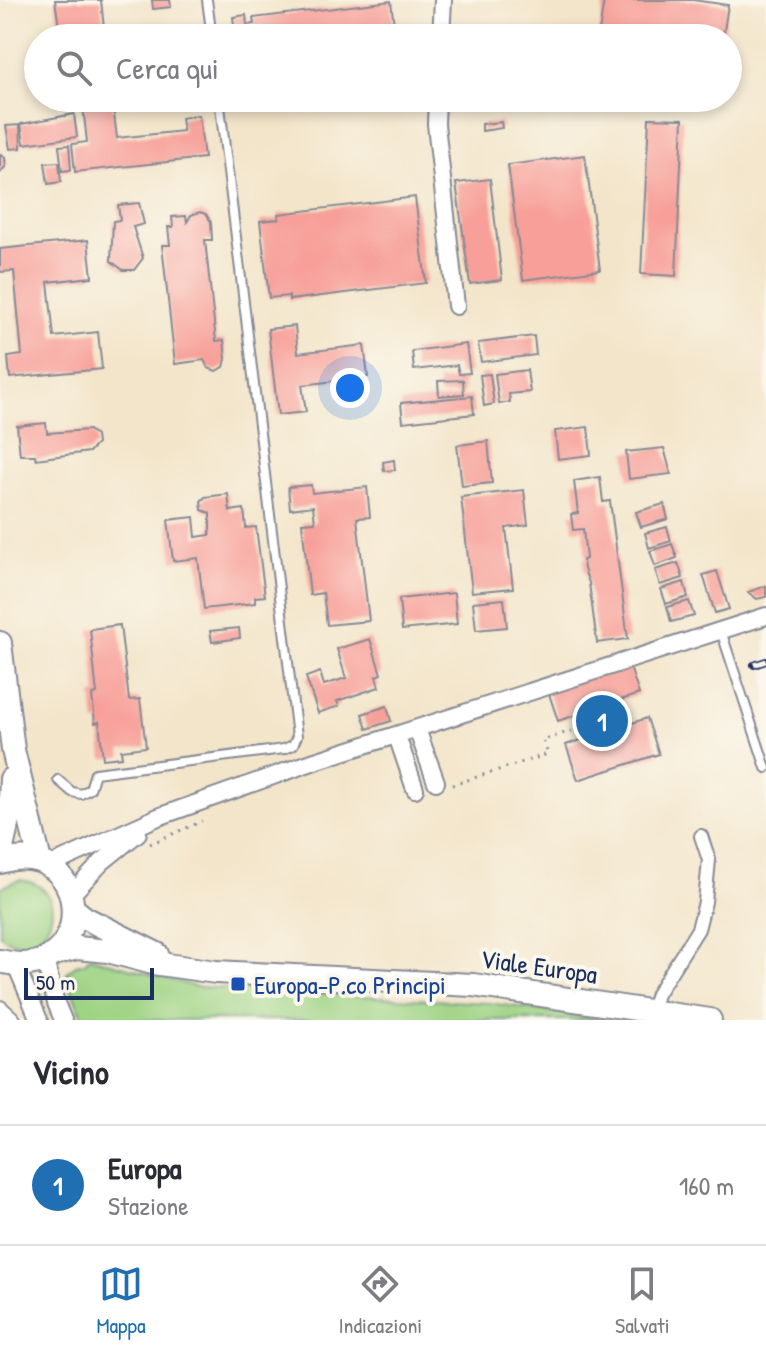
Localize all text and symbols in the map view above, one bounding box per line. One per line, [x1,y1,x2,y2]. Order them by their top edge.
search box [24,24,742,112]
icon: search [52,46,96,90]
text: Cerca qui [116,48,219,88]
your location [330,368,370,408]
pin: 1 [576,691,628,751]
street label: Viale Europa [478,940,600,992]
scale bar [24,964,154,1000]
text: 50 m [36,967,75,997]
place label: Europa-P.co Principi [254,967,446,1002]
marker: Europa-P.co Principi [229,975,247,993]
text: Vicino [32,1049,109,1095]
text: Europa [108,1148,182,1188]
text: 1 [53,1168,63,1203]
text: 160 m [679,1168,734,1203]
text: Stazione [108,1188,189,1223]
tab: Mappa [96,1262,146,1340]
tab: Indicazioni [338,1262,422,1340]
tab: Salvati [615,1262,670,1340]

